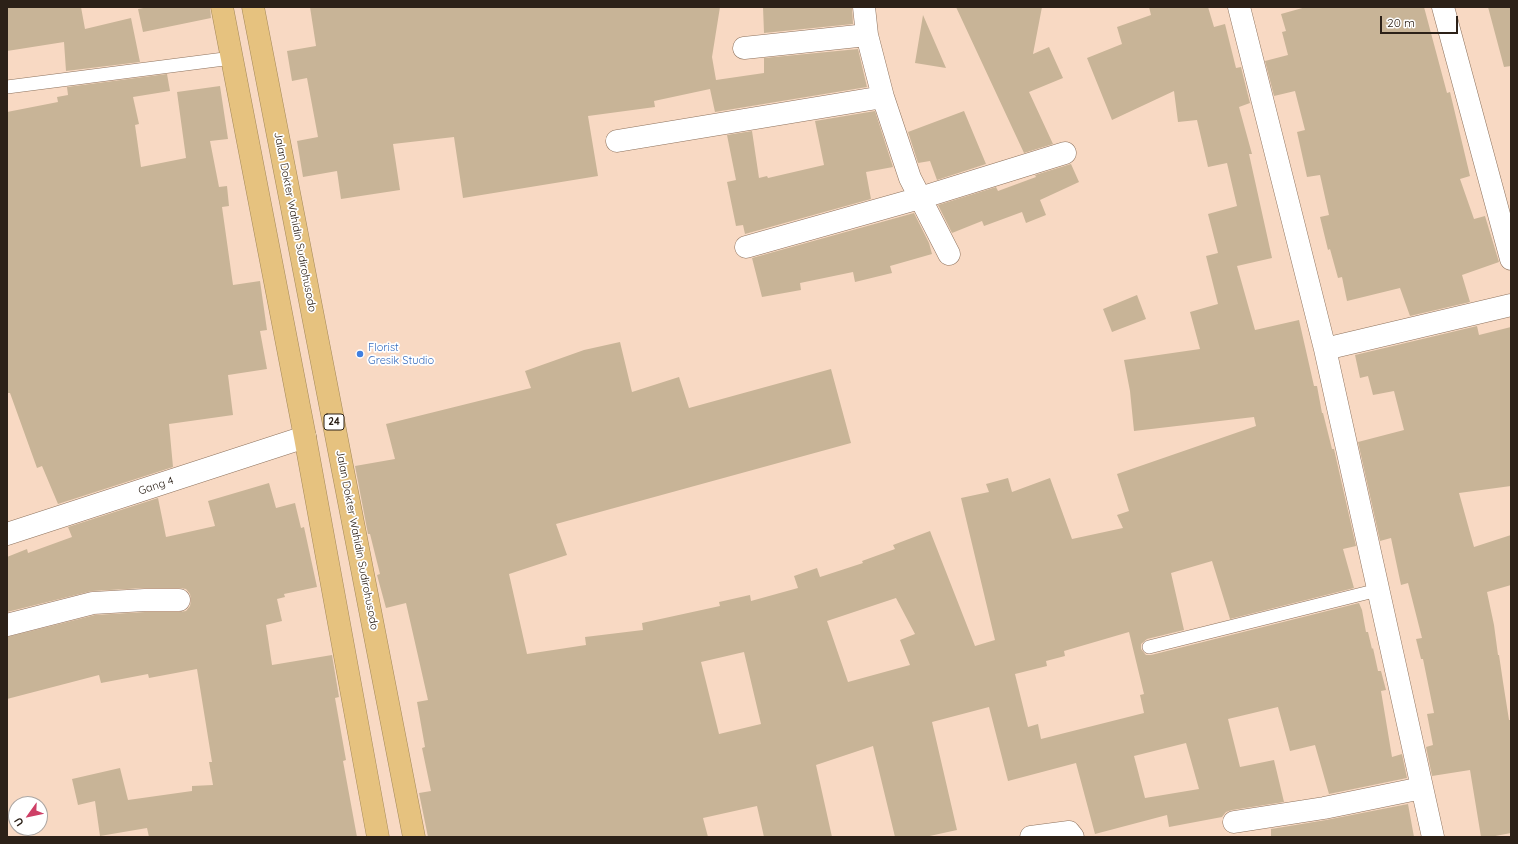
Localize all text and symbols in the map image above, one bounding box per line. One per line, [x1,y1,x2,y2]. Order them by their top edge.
scale bar [1382,8,1460,34]
text: 20 m [1387,15,1415,30]
street label: Jalan Dokter Wahidin Sudirohusodo [271,131,319,313]
place label: Florist Gresik Studio [368,341,434,367]
marker: Florist Gresik Studio [355,349,365,359]
road number: 24 [324,414,344,430]
street label: Jalan Dokter Wahidin Sudirohusodo [333,449,381,631]
street label: Gang 4 [137,474,175,498]
north arrow [8,796,48,836]
text: U [11,815,27,829]

